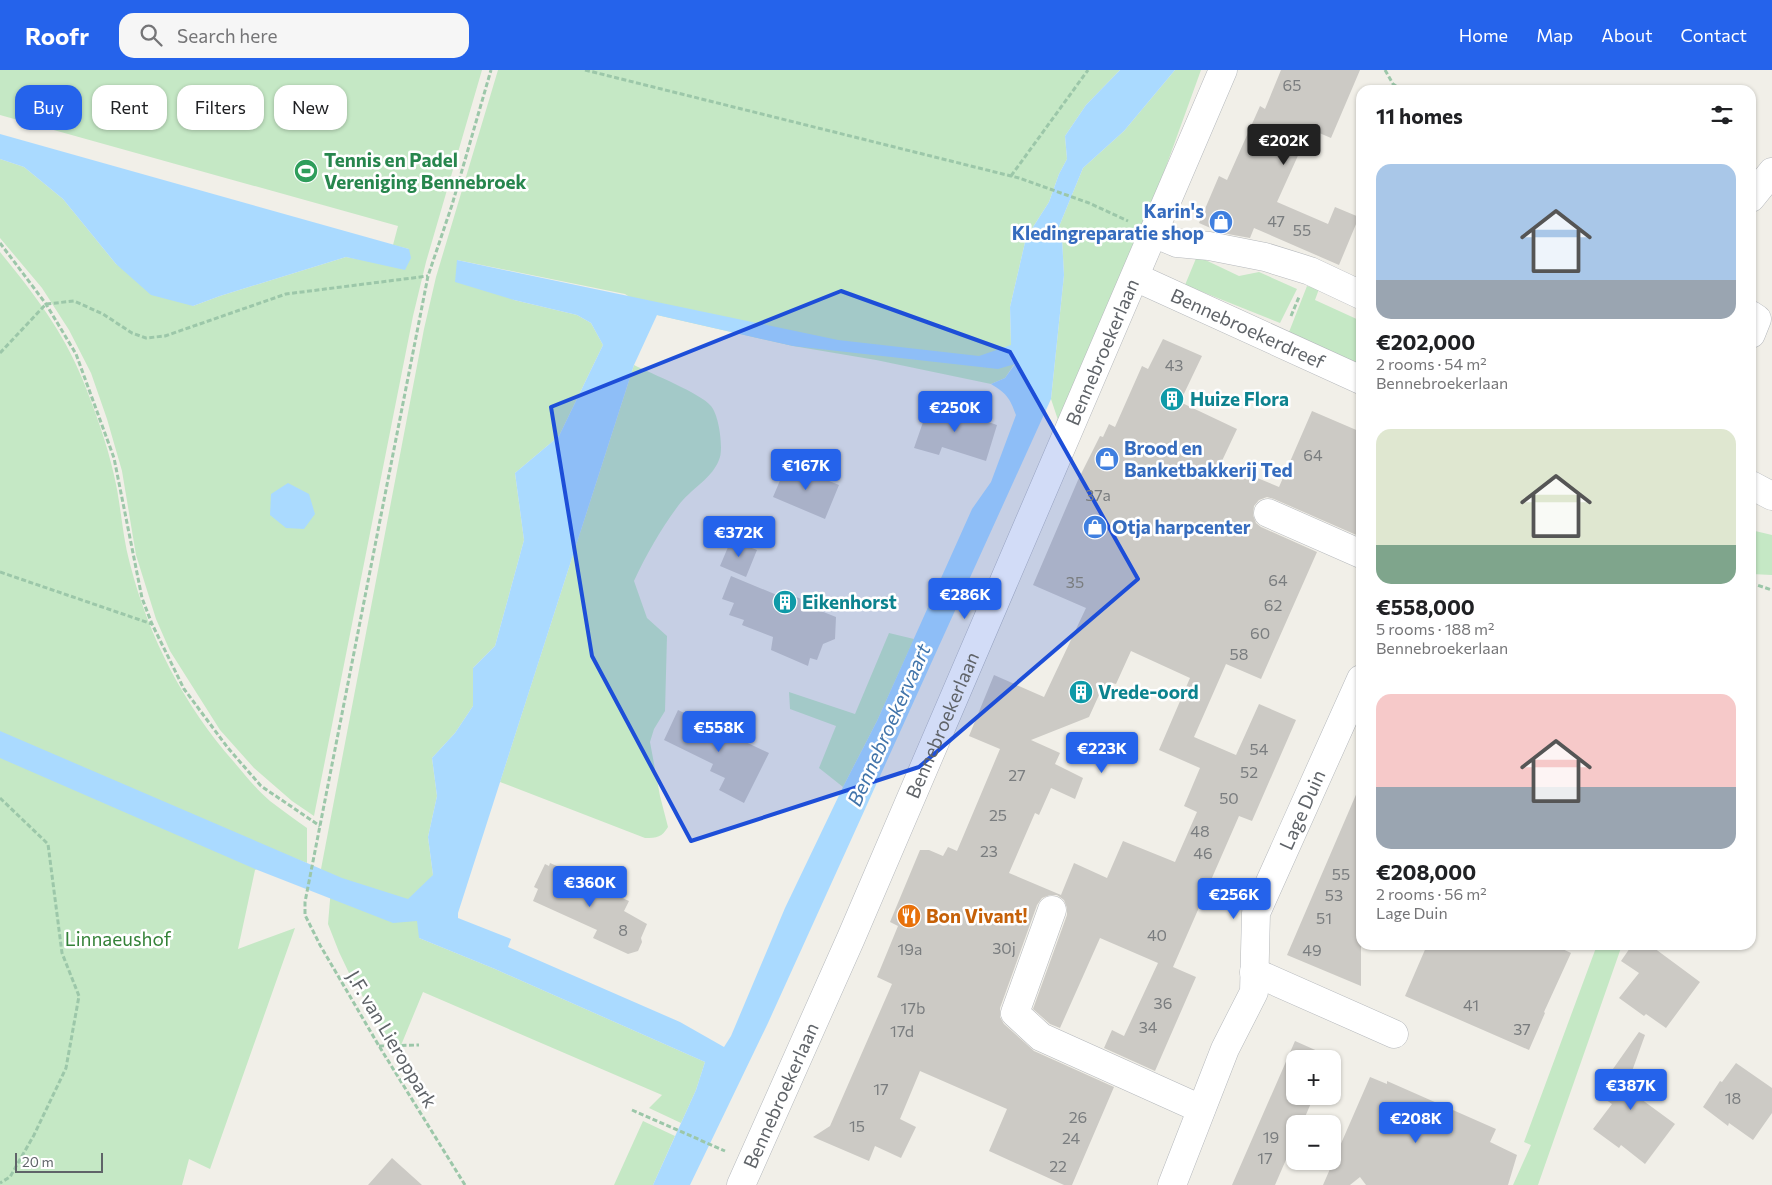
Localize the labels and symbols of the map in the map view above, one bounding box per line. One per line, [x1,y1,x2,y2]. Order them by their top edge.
house number: 65 [1283,75,1301,94]
pin: €202K [1249,124,1319,166]
place label: Tennis en Padel Vereniging Bennebroek [324,148,527,193]
sports icon: Tennis en Padel Vereniging Bennebroek [293,158,319,184]
place label: Karin's Kledingreparatie shop [1012,199,1204,244]
shop icon: Karin's Kledingreparatie shop [1208,209,1234,235]
house number: 47 [1267,211,1285,230]
house number: 55 [1293,220,1311,239]
street label: Bennebroekerlaan [1060,275,1143,428]
street label: Bennebroekerdreef [1167,283,1329,373]
house number: 43 [1165,355,1183,374]
building icon: Huize Flora [1159,386,1185,412]
place label: Huize Flora [1190,387,1289,410]
pin: €250K [920,390,990,433]
place label: Brood en Banketbakkerij Ted [1124,436,1293,481]
house number: 64 [1303,445,1323,464]
shop icon: Brood en Banketbakkerij Ted [1094,446,1120,472]
pin: €167K [771,448,841,491]
house number: 37a [1085,485,1111,504]
shop icon: Otja harpcenter [1082,514,1108,540]
place label: Otja harpcenter [1112,515,1251,538]
pin: €372K [704,516,774,558]
house number: 64 [1268,570,1288,589]
house number: 35 [1066,572,1084,591]
pin: €286K [930,578,1000,620]
building icon: Eikenhorst [772,589,798,615]
place label: Eikenhorst [802,590,897,613]
house number: 62 [1264,595,1282,614]
house number: 60 [1250,623,1270,642]
water label: Bennebroekervaart [842,639,935,809]
house number: 58 [1230,644,1248,663]
street label: Bennebroekerlaan [900,648,983,802]
building icon: Vrede-oord [1068,679,1094,705]
place label: Vrede-oord [1098,680,1199,703]
pin: €558K [684,710,754,753]
pin: €223K [1067,732,1137,774]
house number: 54 [1250,739,1269,758]
house number: 52 [1240,762,1258,781]
house number: 27 [1008,765,1026,784]
street label: Lage Duin [1274,766,1330,853]
house number: 50 [1219,788,1239,807]
house number: 25 [989,805,1007,824]
house number: 48 [1190,821,1210,840]
house number: 23 [980,841,998,860]
house number: 46 [1193,843,1213,862]
house number: 55 [1332,864,1350,883]
pin: €360K [555,866,625,908]
pin: €256K [1199,878,1269,920]
house number: 53 [1325,885,1343,904]
restaurant icon: Bon Vivant! [896,903,922,929]
place label: Bon Vivant! [926,904,1028,927]
house number: 51 [1316,908,1332,927]
house number: 8 [618,920,628,939]
house number: 40 [1147,925,1167,944]
park label: Linnaeushof [65,927,172,950]
house number: 30j [992,938,1016,957]
house number: 19a [898,939,922,958]
house number: 49 [1302,940,1322,959]
street label: J.F. van Lieroppark [342,966,442,1112]
house number: 36 [1154,993,1172,1012]
house number: 41 [1463,995,1479,1014]
house number: 17b [901,998,925,1017]
house number: 34 [1139,1017,1158,1036]
street label: Bennebroekerlaan [738,1019,823,1172]
house number: 37 [1513,1019,1531,1038]
house number: 17d [890,1021,914,1040]
pin: €387K [1596,1068,1666,1111]
house number: 17 [873,1079,889,1098]
house number: 18 [1725,1088,1741,1107]
pin: €208K [1381,1102,1451,1144]
house number: 26 [1069,1107,1087,1126]
house number: 15 [849,1116,865,1135]
house number: 19 [1263,1127,1279,1146]
house number: 24 [1062,1128,1080,1147]
house number: 17 [1257,1148,1273,1167]
scale bar [15,1150,102,1173]
house number: 22 [1049,1156,1067,1175]

